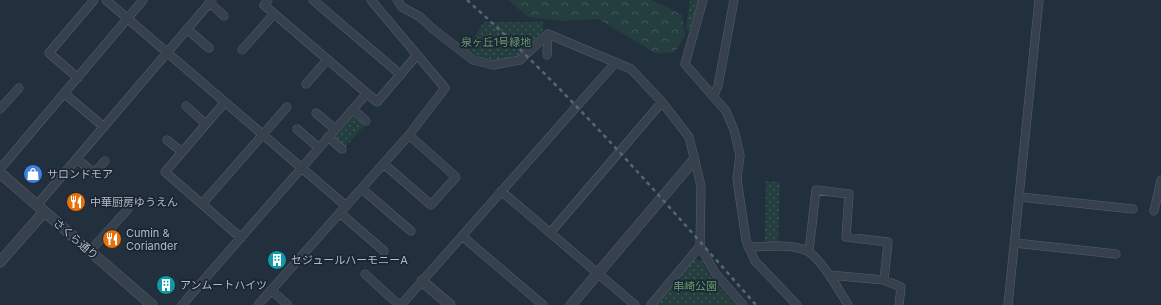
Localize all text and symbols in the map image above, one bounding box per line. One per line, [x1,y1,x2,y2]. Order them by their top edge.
park label: 泉ヶ丘1号緑地 [461,35,531,49]
shop icon: サロンドモア [22,163,44,185]
place label: サロンドモア [47,167,113,181]
restaurant icon: 中華厨房ゆうえん [65,191,87,213]
place label: 中華厨房ゆうえん [90,195,178,209]
street label: さくら通り [51,216,101,262]
place label: Cumin & Coriander [126,226,178,253]
restaurant icon: Cumin & Coriander [101,228,123,250]
building icon: セジュールハーモニーA [266,249,288,271]
place label: セジュールハーモニーA [291,253,408,267]
building icon: アンムートハイツ [155,274,177,296]
place label: アンムートハイツ [180,278,267,292]
park label: 串崎公園 [673,279,717,293]

